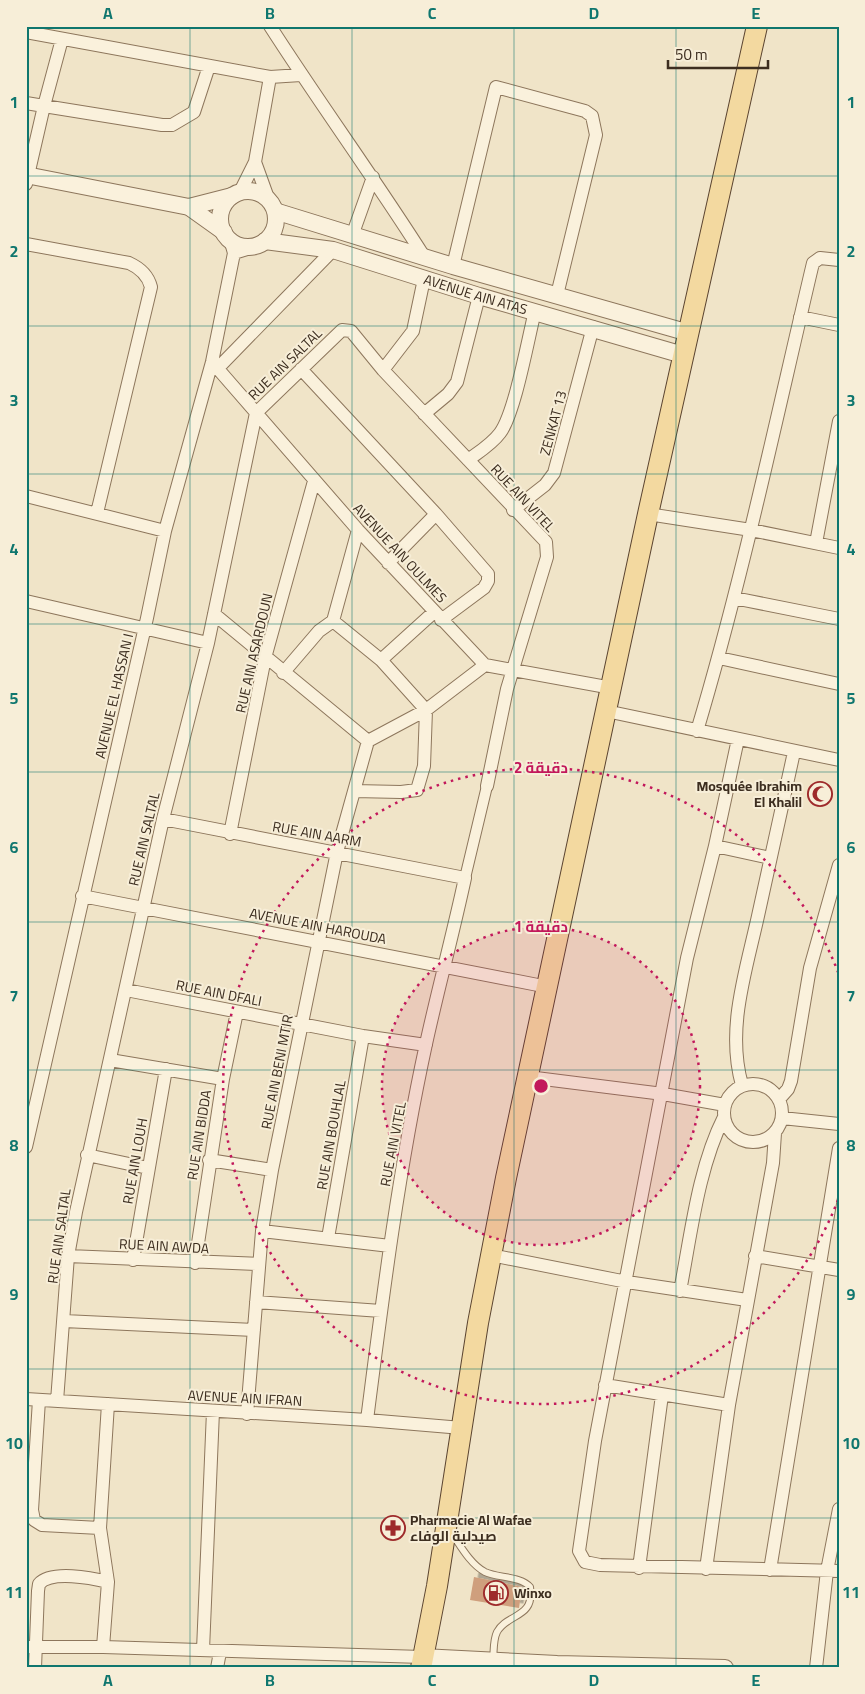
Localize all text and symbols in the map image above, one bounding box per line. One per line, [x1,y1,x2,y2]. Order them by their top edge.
text: A [103,0,113,28]
text: B [265,0,275,28]
text: C [428,0,437,28]
text: D [589,0,599,28]
text: E [752,0,761,28]
scale bar [668,38,768,70]
text: 50 m [675,40,708,69]
text: 1 [10,87,18,117]
text: 1 [847,87,855,117]
text: 2 [10,236,18,266]
text: 2 [847,236,855,266]
street label: AVENUE AIN ATAS [420,266,531,322]
street label: RUE AIN SALTAL [242,321,329,407]
text: 3 [10,385,19,415]
text: 3 [847,385,856,415]
street label: ZENKAT 13 [532,388,574,458]
street label: RUE AIN VITEL [484,458,562,539]
street label: AVENUE AIN OULMES [346,497,454,609]
text: 4 [10,534,19,564]
text: 4 [847,534,856,564]
street label: RUE AIN ASARDOUN [228,590,280,716]
street label: AVENUE EL HASSAN I [87,631,141,761]
text: 5 [10,683,19,713]
text: 5 [847,683,856,713]
text: 2 دقيقة [514,753,568,782]
place label: Mosquée Ibrahim El Khalil [696,773,802,815]
mosque icon: Mosquée Ibrahim El Khalil [807,781,833,807]
street label: RUE AIN SALTAL [121,789,168,889]
street label: RUE AIN AARM [270,813,364,855]
text: 6 [10,832,19,862]
text: 6 [847,832,856,862]
street label: AVENUE AIN HAROUDA [247,900,389,952]
text: 1 دقيقة [514,912,568,941]
street label: RUE AIN DFALI [174,972,264,1014]
text: 7 [10,981,18,1011]
text: 7 [847,981,855,1011]
street label: RUE AIN BENI MTIR [253,1012,301,1132]
centre of rings [532,1077,550,1095]
street label: RUE AIN BOUHLAL [309,1078,353,1192]
street label: RUE AIN BIDDA [179,1087,219,1182]
street label: RUE AIN VITEL [372,1099,414,1189]
street label: RUE AIN LOUH [115,1116,155,1206]
text: 8 [10,1130,19,1160]
text: 8 [847,1130,856,1160]
street label: RUE AIN SALTAL [39,1186,79,1285]
street label: RUE AIN AWDA [118,1231,210,1261]
text: 9 [10,1279,19,1309]
text: 9 [847,1279,856,1309]
street label: AVENUE AIN IFRAN [187,1382,303,1414]
text: 10 [5,1428,23,1458]
text: 10 [842,1428,860,1458]
place label: Pharmacie Al Wafae صيدلية الوفاء [410,1507,532,1549]
pharmacy icon: Pharmacie Al Wafae صيدلية الوفاء [380,1515,406,1541]
text: 11 [5,1577,23,1607]
text: 11 [842,1577,860,1607]
fuel station icon: Winxo [483,1580,509,1606]
place label: Winxo [514,1580,552,1606]
text: A [103,1665,113,1694]
text: B [265,1665,275,1694]
text: C [428,1665,437,1694]
text: D [589,1665,599,1694]
text: E [752,1665,761,1694]

